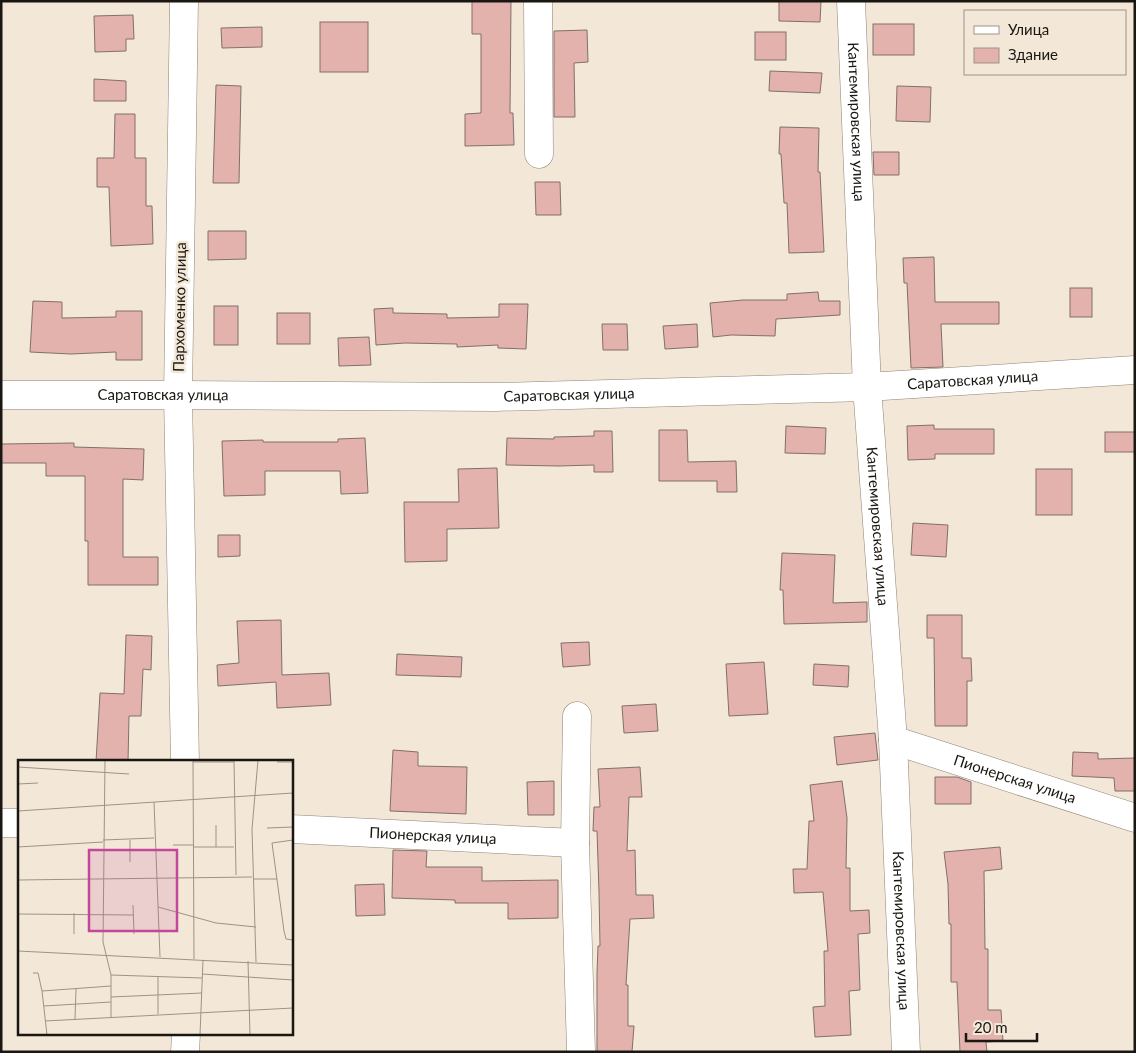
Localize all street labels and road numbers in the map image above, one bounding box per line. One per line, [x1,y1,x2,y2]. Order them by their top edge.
street label: Кантемировская улица [845,42,869,202]
street label: Пархоменко улица [169,242,189,372]
street label: Саратовская улица [907,366,1039,392]
street label: Саратовская улица [503,383,635,405]
street label: Саратовская улица [97,385,229,403]
street label: Кантемировская улица [863,446,893,606]
street label: Пионерская улица [952,750,1079,806]
street label: Пионерская улица [369,823,497,847]
street label: Кантемировская улица [890,851,914,1010]

